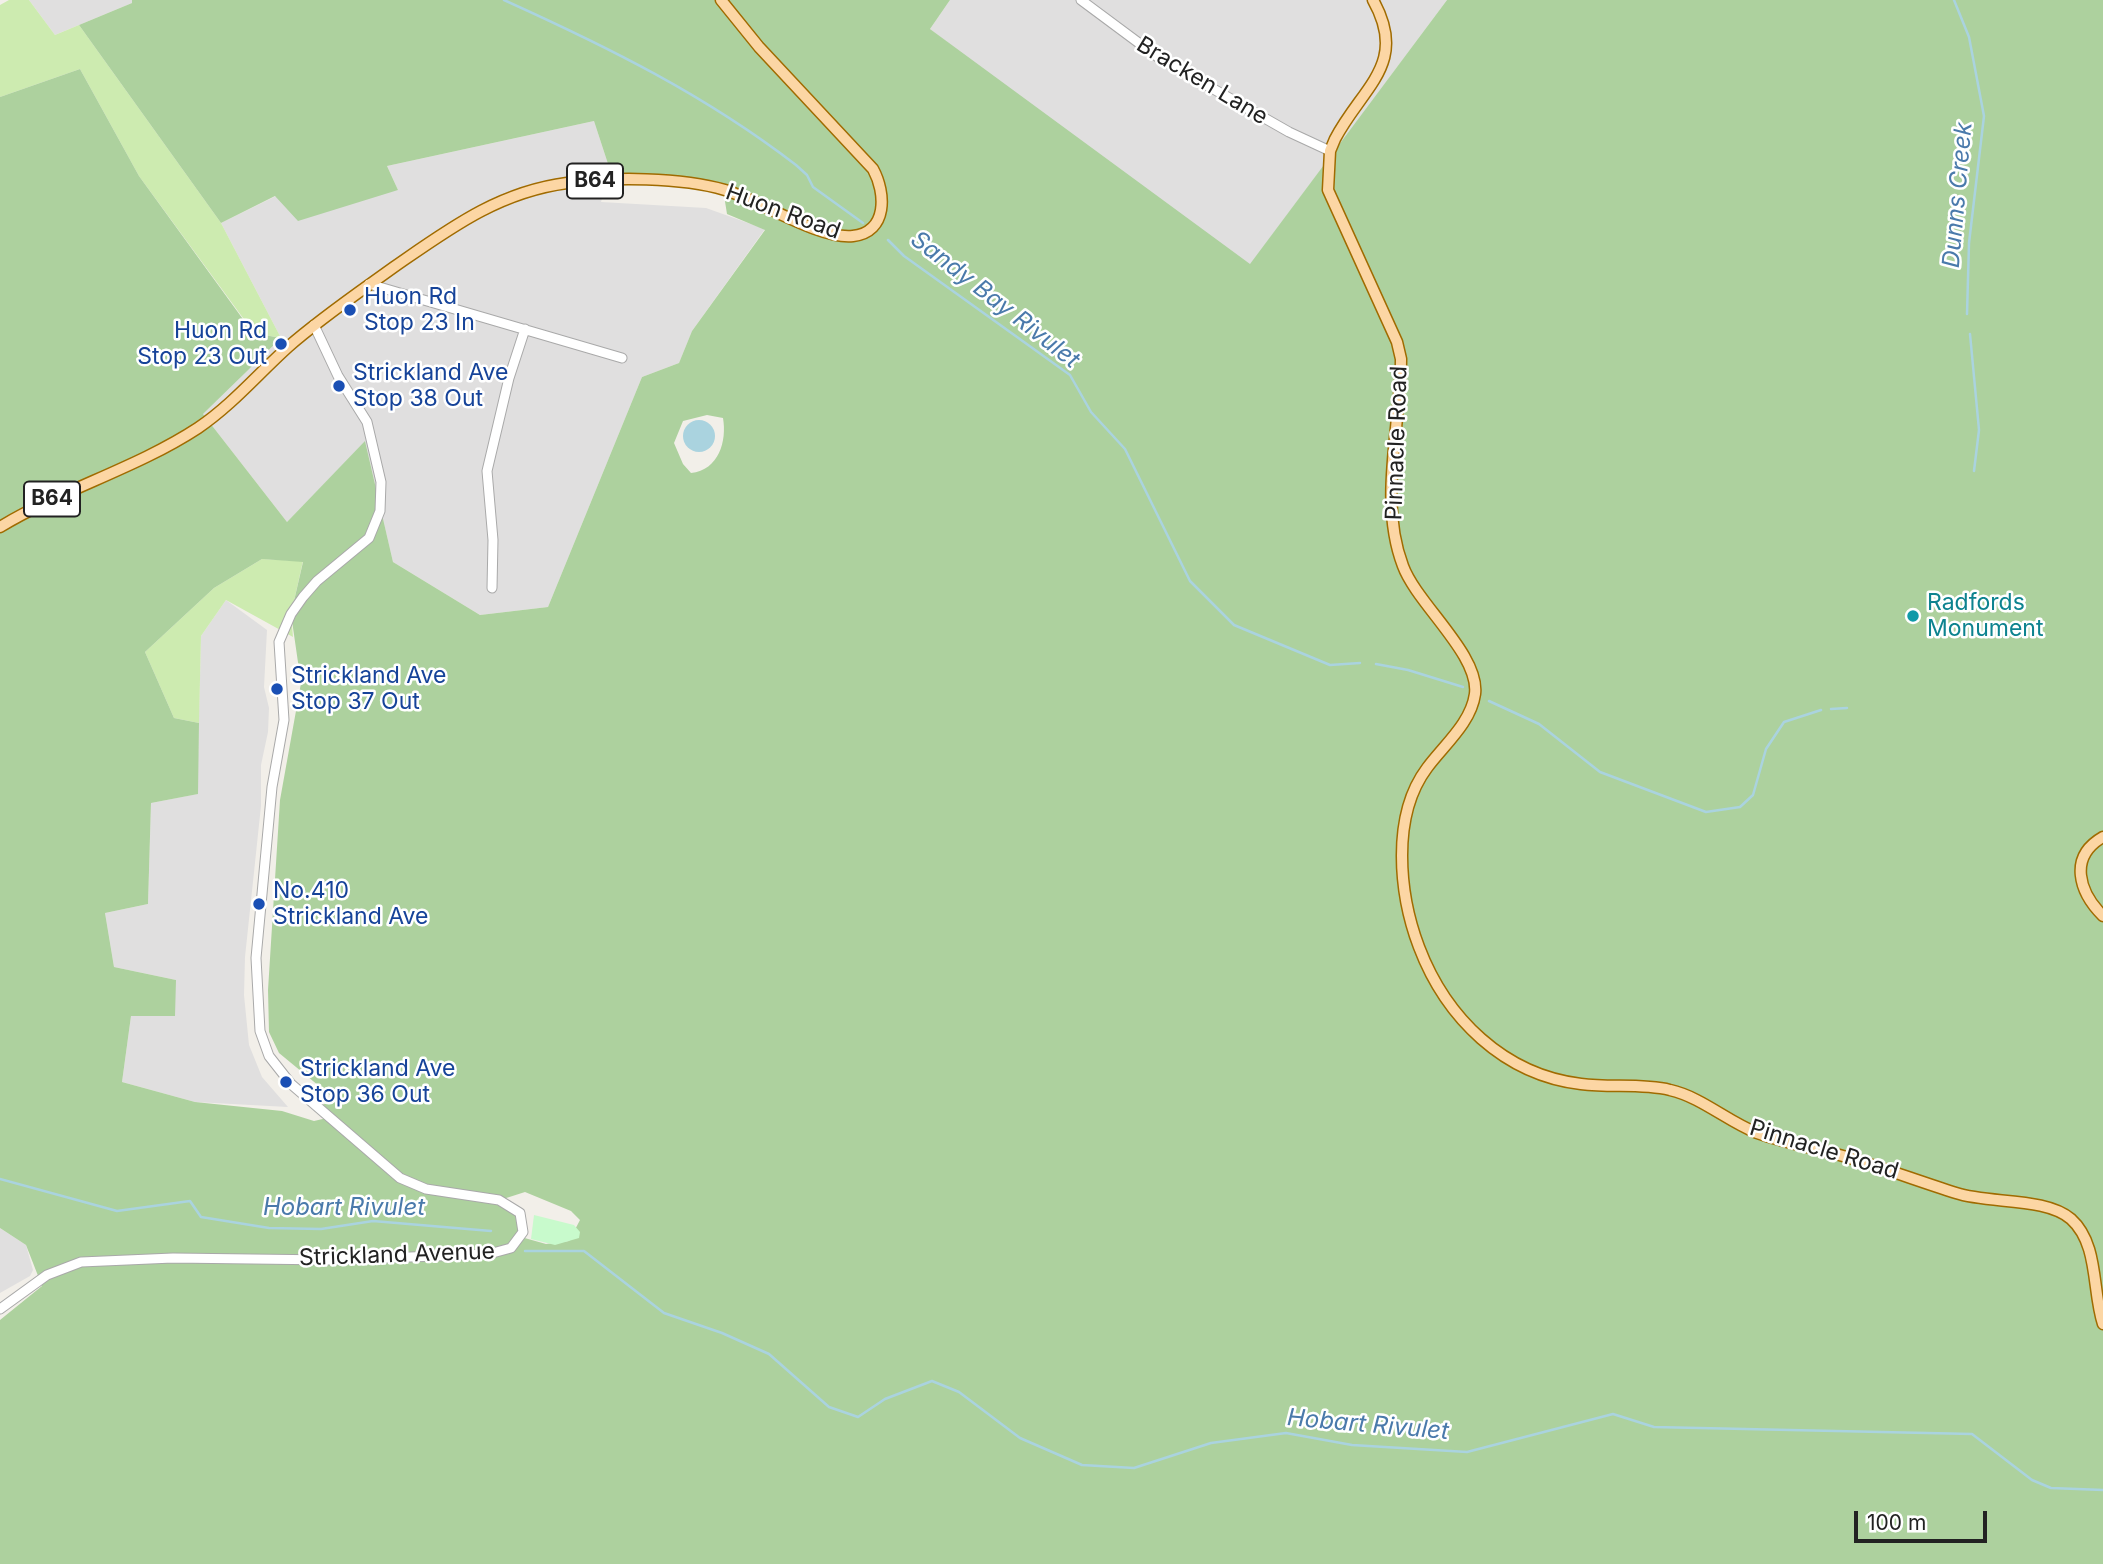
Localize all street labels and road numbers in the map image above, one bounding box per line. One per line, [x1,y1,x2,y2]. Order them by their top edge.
street label: Bracken Lane [1131,31,1273,131]
road number: B64 [567,164,623,198]
street label: Huon Road [722,179,844,245]
street label: Pinnacle Road [1381,365,1413,521]
road number: B64 [24,482,80,516]
street label: Pinnacle Road [1746,1114,1902,1186]
street label: Strickland Avenue [299,1238,495,1272]

